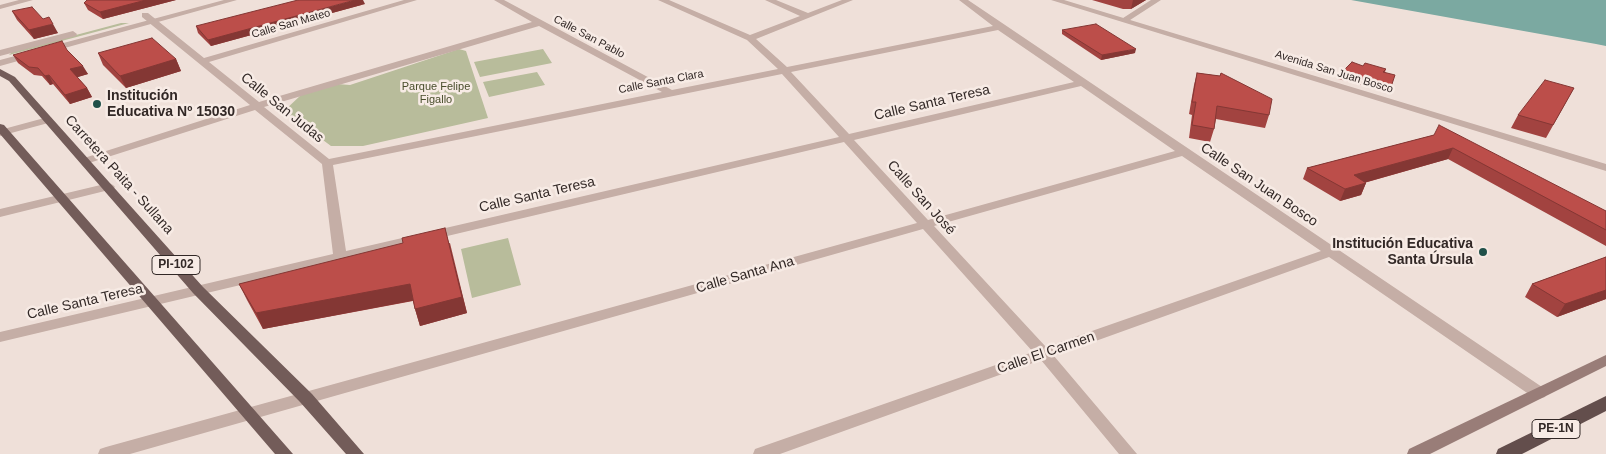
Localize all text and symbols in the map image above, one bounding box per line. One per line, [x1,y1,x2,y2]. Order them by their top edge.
street label: Calle San Mateo [250,6,332,42]
street label: Calle San Pablo [551,13,627,61]
street label: Avenida San Juan Bosco [1273,48,1395,96]
street label: Calle Santa Clara [617,67,705,97]
street label: Calle San Judas [237,69,327,147]
park label: Parque Felipe Figallo [402,80,470,106]
street label: Calle Santa Teresa [872,82,992,124]
place label: Institución Educativa Nº 15030 [107,88,235,120]
marker: Institución Educativa Nº 15030 [91,98,103,110]
street label: Carretera Paita - Sullana [61,112,177,238]
street label: Calle San Juan Bosco [1197,140,1321,230]
street label: Calle San José [883,157,959,239]
street label: Calle Santa Teresa [477,174,597,216]
place label: Institución Educativa Santa Úrsula [1332,236,1473,268]
marker: Institución Educativa Santa Úrsula [1477,246,1489,258]
street label: Calle Santa Ana [694,253,796,297]
road number: PI-102 [152,256,200,274]
street label: Calle Santa Teresa [25,281,145,323]
street label: Calle El Carmen [995,328,1097,378]
road number: PE-1N [1532,419,1580,438]

